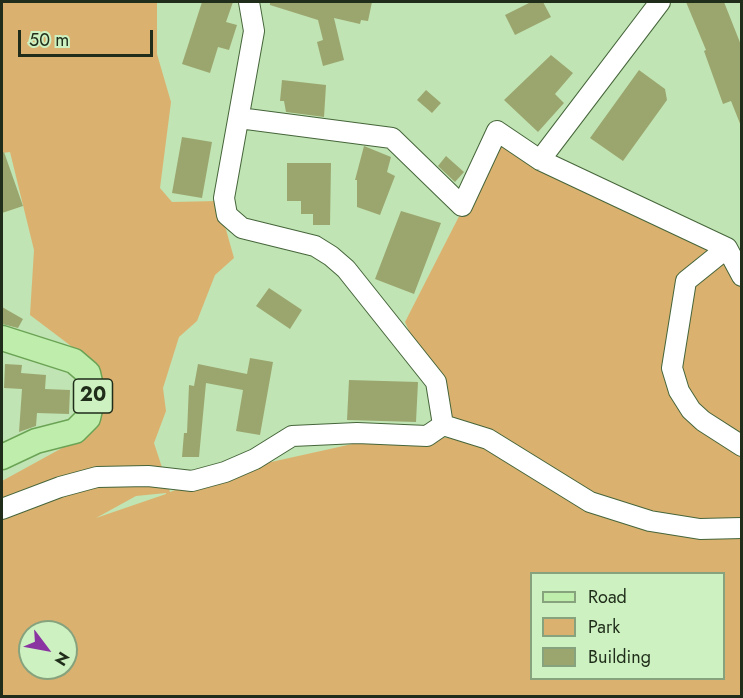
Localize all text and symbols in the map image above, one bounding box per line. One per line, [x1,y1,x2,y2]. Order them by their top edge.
scale bar [21,18,156,56]
text: 50 m [29,27,69,53]
road number: 20 [74,379,112,413]
legend [530,572,725,680]
text: Road [588,584,627,610]
text: Park [588,614,620,640]
north arrow [18,620,78,680]
text: Building [588,644,651,670]
text: N [49,647,75,670]

